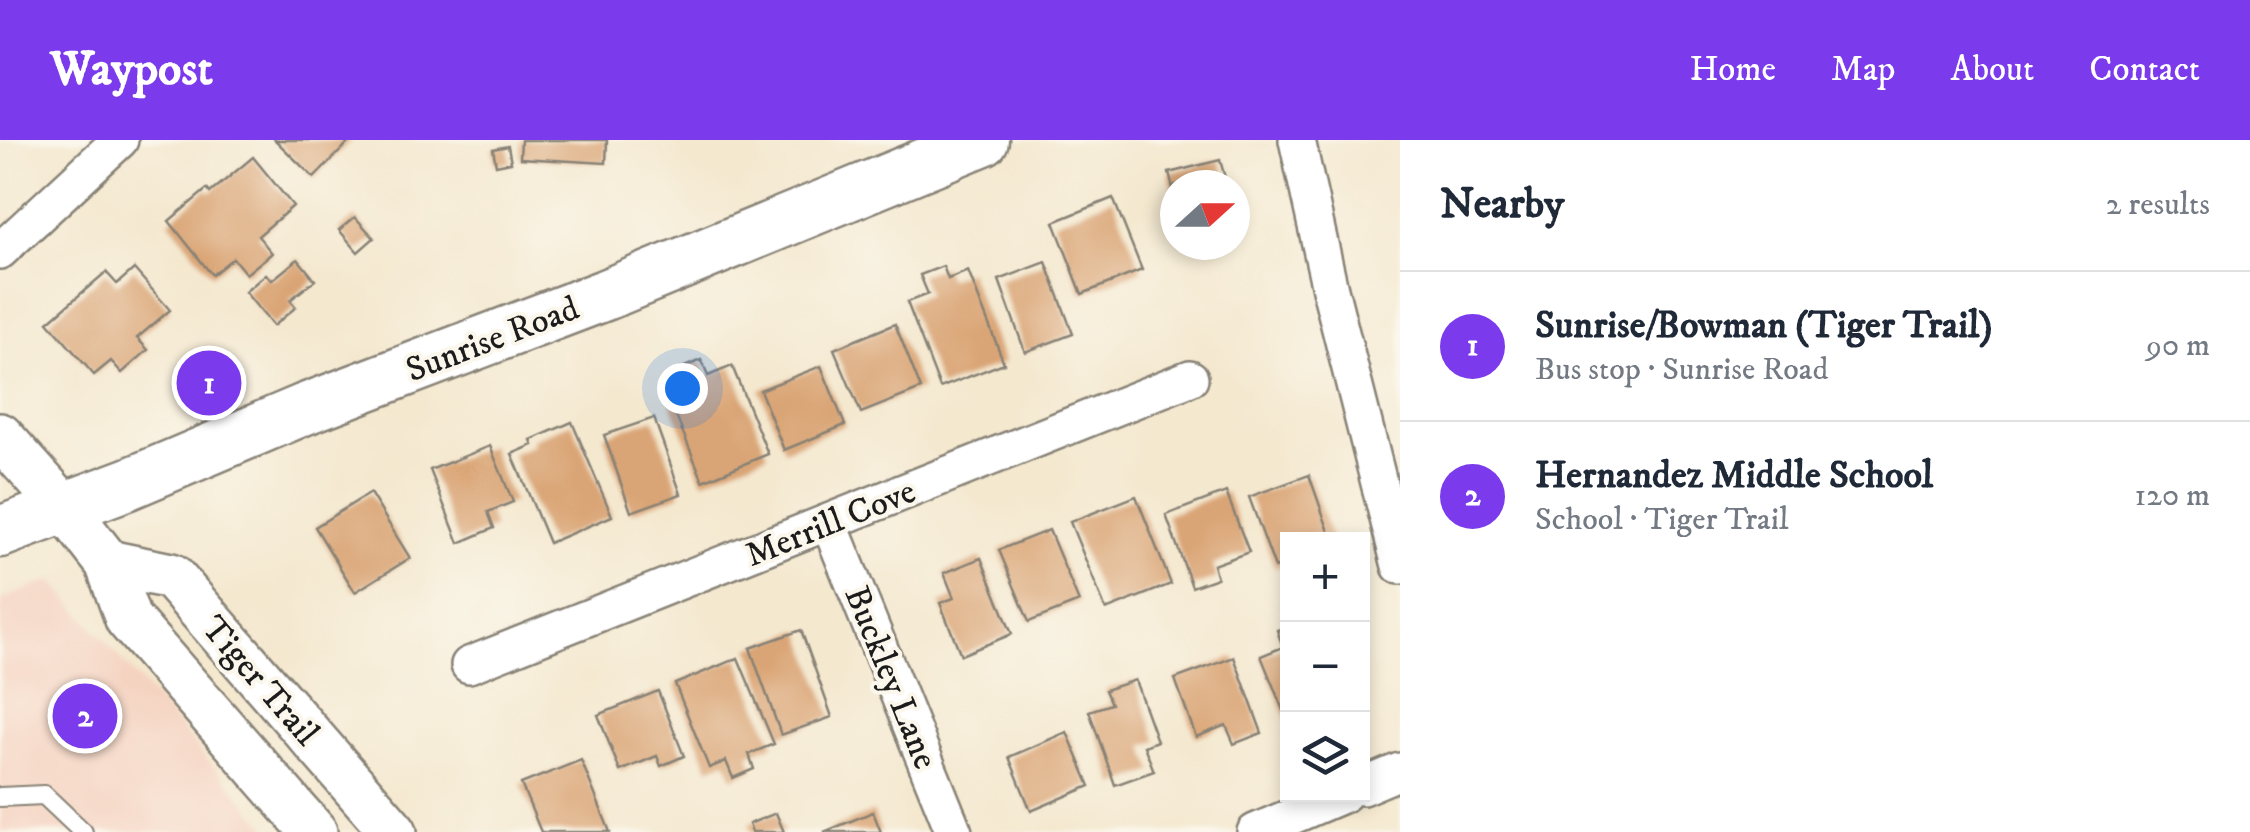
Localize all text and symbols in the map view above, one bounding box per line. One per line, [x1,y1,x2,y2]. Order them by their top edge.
text: Waypost [50,40,213,100]
text: Home [1689,48,1776,92]
text: Map [1831,48,1895,92]
text: About [1950,48,2034,92]
text: Contact [2089,48,2200,92]
north arrow [1160,170,1250,260]
text: Nearby [1440,179,1564,231]
text: 2 results [2106,185,2210,225]
street label: Sunrise Road [400,287,586,393]
text: Sunrise/Bowman (Tiger Trail) [1535,302,1992,350]
text: 1 [1467,326,1478,366]
text: 90 m [2146,326,2210,366]
pin: 1 [176,346,242,420]
text: Bus stop · Sunrise Road [1535,350,1828,390]
your location [657,363,708,414]
text: Hernandez Middle School [1535,452,1933,500]
street label: Merrill Cove [739,470,922,578]
text: 2 [1465,476,1480,516]
text: 120 m [2134,476,2210,516]
text: School · Tiger Trail [1535,500,1789,540]
map controls [1280,532,1370,802]
button: + [1280,532,1370,622]
street label: Buckley Lane [834,580,947,776]
street label: Tiger Trail [191,607,328,756]
button: − [1280,622,1370,712]
pin: 2 [52,678,118,754]
button: layers [1280,712,1370,802]

